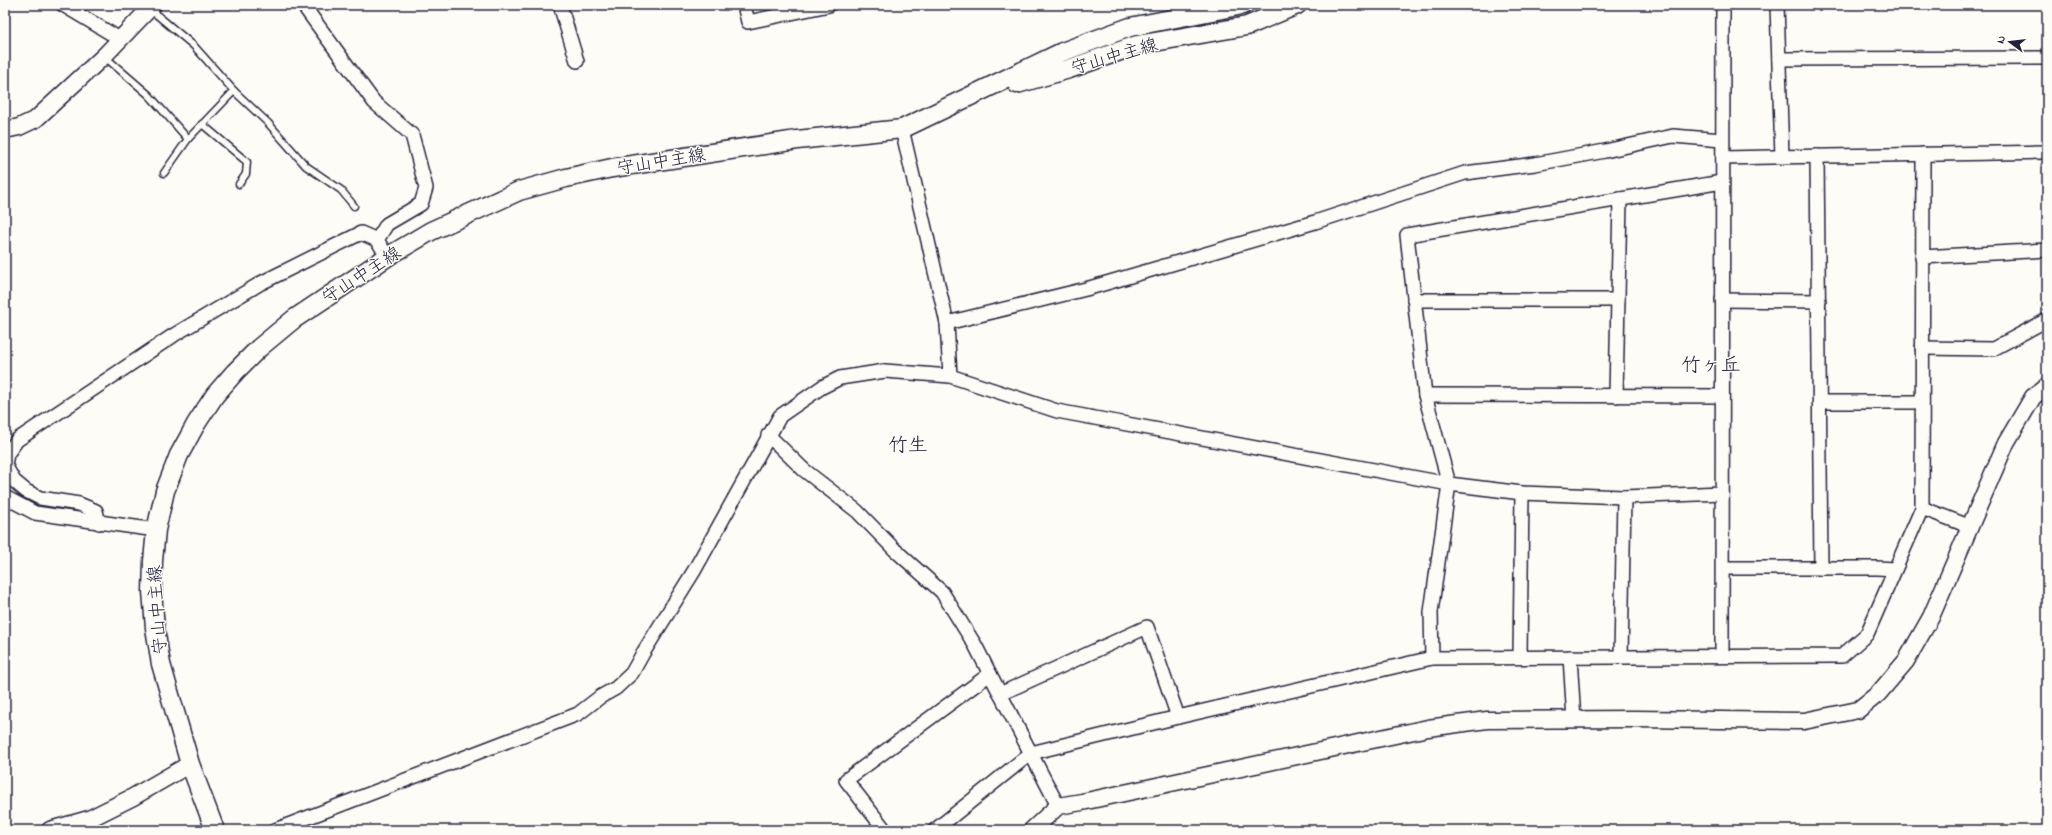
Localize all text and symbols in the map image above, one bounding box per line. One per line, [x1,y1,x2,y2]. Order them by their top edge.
north arrow [1990,22,2030,62]
street label: 守山中主線 [1068,33,1161,83]
text: N [1993,34,2010,45]
street label: 守山中主線 [615,143,708,183]
street label: 守山中主線 [317,241,407,312]
district label: 竹ヶ丘 [1681,352,1741,381]
district label: 竹生 [888,432,928,461]
street label: 守山中主線 [143,564,175,656]

